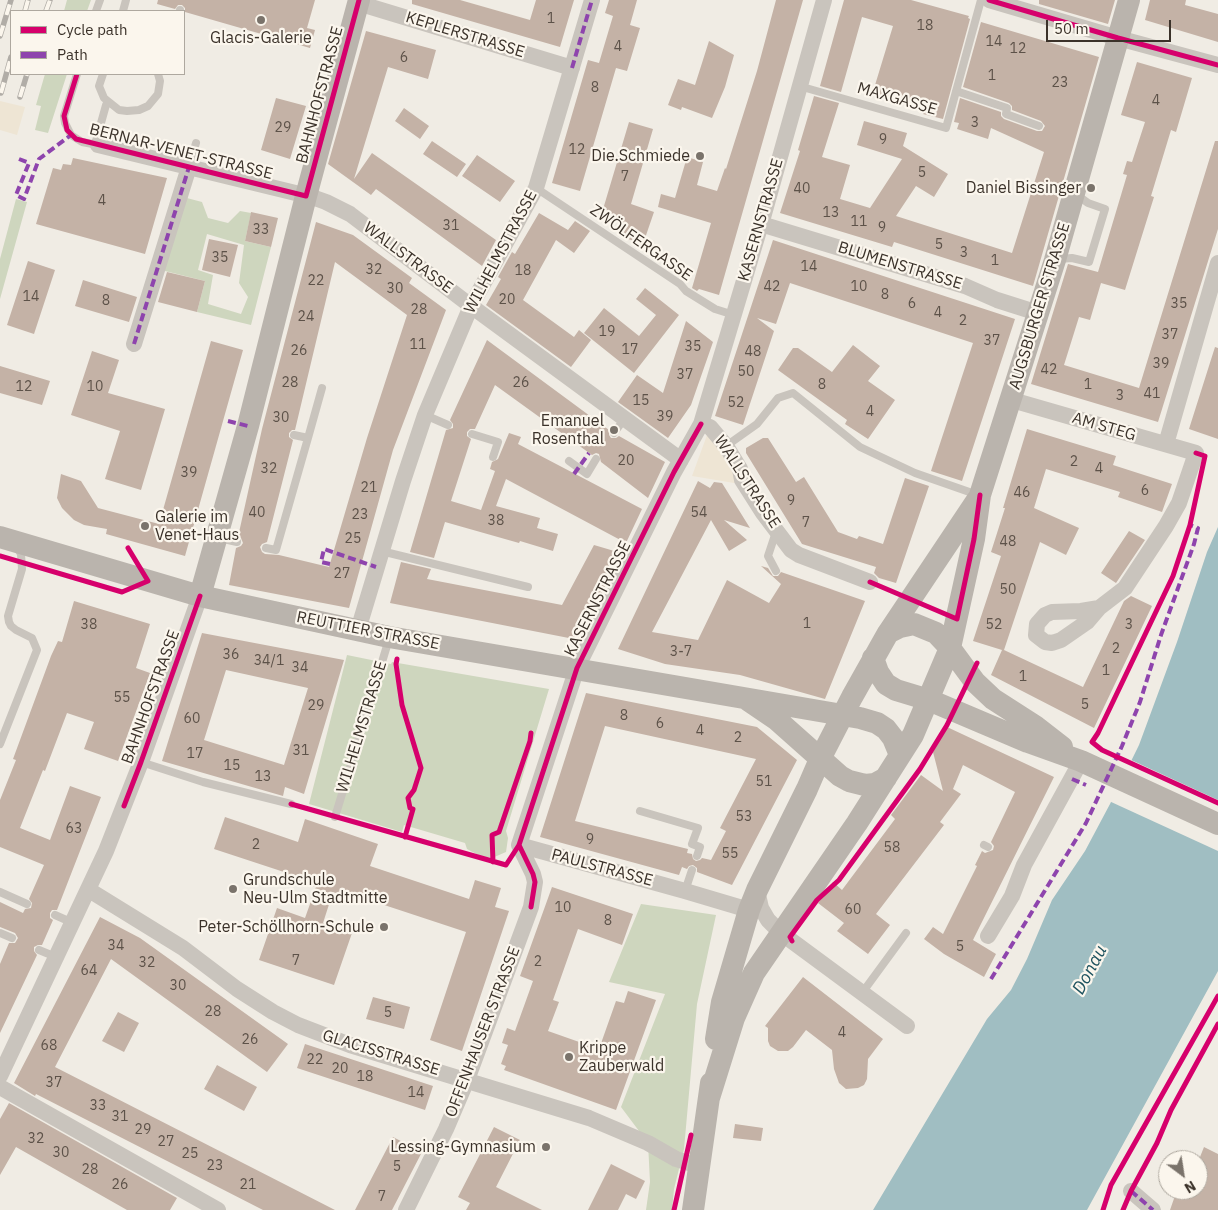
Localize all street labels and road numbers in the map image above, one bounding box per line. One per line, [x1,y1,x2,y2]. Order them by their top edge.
street label: KEPLERSTRASSE [403,8,527,62]
street label: BAHNHOFSTRASSE [292,24,348,166]
street label: MAXGASSE [855,78,939,120]
street label: BERNAR-VENET-STRASSE [87,120,275,184]
street label: KASERNSTRASSE [734,156,788,284]
street label: WILHELMSTRASSE [460,187,542,317]
street label: ZWÖLFERGASSE [586,201,696,285]
street label: WALLSTRASSE [360,218,456,298]
street label: AUGSBURGER STRASSE [1005,220,1075,392]
street label: BLUMENSTRASSE [836,238,964,294]
street label: AM STEG [1070,409,1138,445]
street label: WALLSTRASSE [710,432,784,532]
street label: KASERNSTRASSE [561,538,635,660]
street label: REUTTIER STRASSE [295,608,441,654]
street label: BAHNHOFSTRASSE [118,627,184,767]
street label: WILHELMSTRASSE [333,659,391,795]
street label: PAULSTRASSE [549,845,655,891]
street label: OFFENHAUSER STRASSE [442,944,524,1120]
street label: GLACISSTRASSE [320,1026,442,1080]

